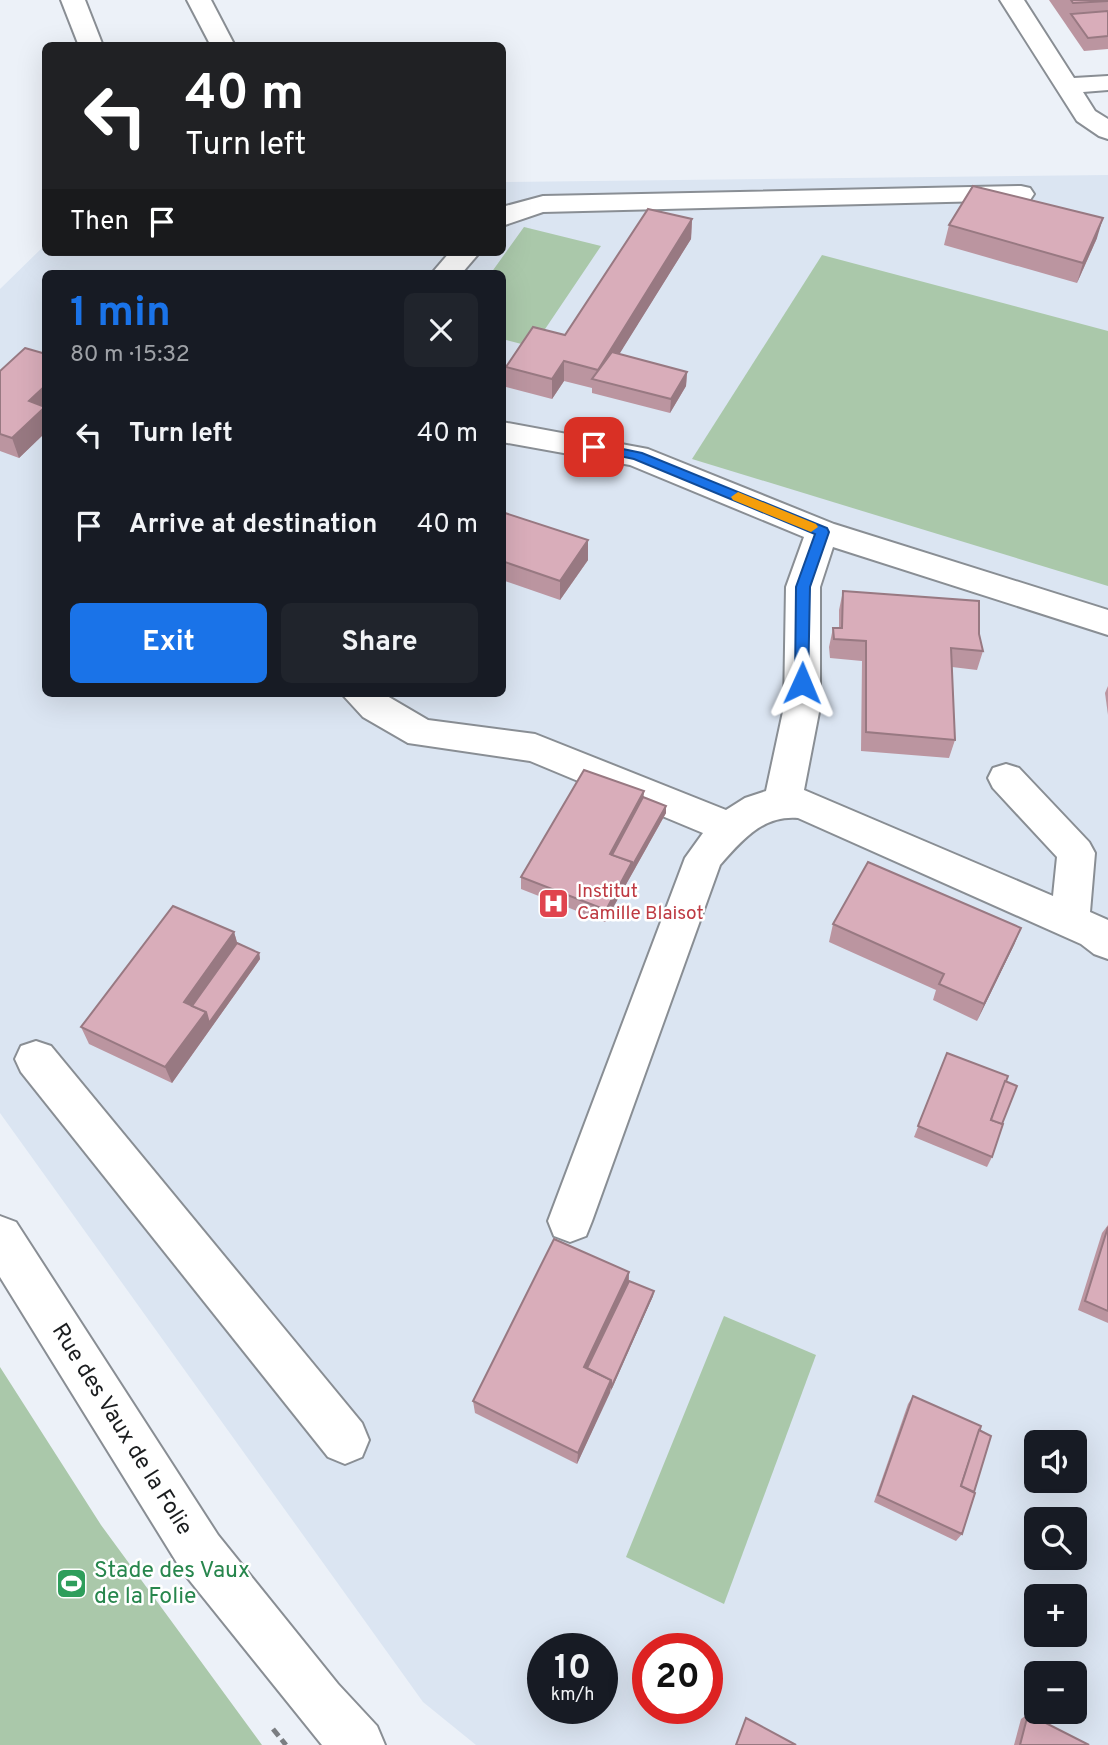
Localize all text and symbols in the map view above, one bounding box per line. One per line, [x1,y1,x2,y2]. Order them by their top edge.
text: 40 m [185,65,304,127]
icon: left [70,70,161,161]
text: Turn left [185,126,306,166]
icon: arrive [143,203,181,241]
text: Then [70,206,129,239]
text: 1 min [70,288,171,341]
button: close [404,293,478,367]
text: 80 m · 15:32 [70,341,190,370]
icon: left [70,416,108,454]
pin [564,417,624,477]
text: Turn left [129,418,233,451]
text: 40 m [417,418,478,451]
icon: arrive [575,428,613,466]
icon: arrive [70,507,108,545]
text: Arrive at destination [129,509,377,542]
text: 40 m [417,509,478,542]
button: Exit [70,603,267,683]
button: Share [281,603,478,683]
position arrow [765,646,839,720]
place label: Institut Camille Blaisot [577,880,704,926]
hospital icon: Institut Camille Blaisot [537,886,571,920]
street label: Rue des Vaux de la Folie [44,1319,198,1541]
map controls [1024,1430,1087,1724]
button: sound [1024,1430,1087,1493]
button: search [1024,1507,1087,1570]
place label: Stade des Vaux de la Folie [94,1557,250,1612]
sports icon: Stade des Vaux de la Folie [54,1567,88,1601]
button: + [1024,1584,1087,1647]
speed limit sign: 20 [632,1633,723,1724]
text: 10 [554,1647,591,1691]
button: − [1024,1661,1087,1724]
text: km/h [551,1684,594,1707]

